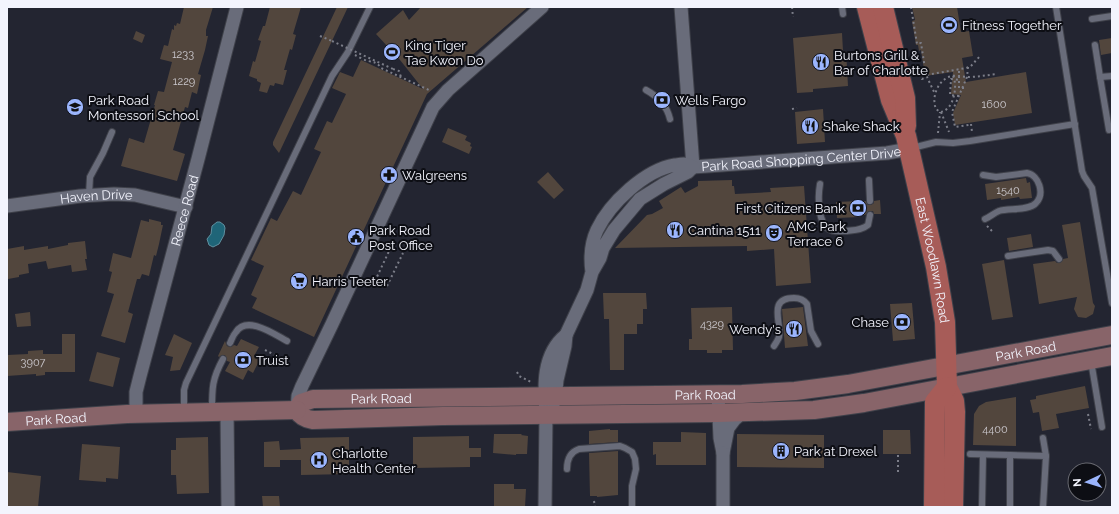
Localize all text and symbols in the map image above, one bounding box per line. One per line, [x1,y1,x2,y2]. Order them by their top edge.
sports icon: Fitness Together [939,15,959,35]
place label: Fitness Together [962,18,1062,33]
place label: King Tiger Tae Kwon Do [405,38,484,68]
sports icon: King Tiger Tae Kwon Do [382,42,402,62]
house number: 1233 [172,48,194,61]
place label: Burtons Grill & Bar of Charlotte [834,48,928,78]
restaurant icon: Burtons Grill & Bar of Charlotte [811,52,831,72]
house number: 1229 [173,75,195,88]
bank icon: Wells Fargo [652,90,672,110]
place label: Park Road Montessori School [88,93,199,123]
place label: Wells Fargo [675,93,746,108]
school or university icon: Park Road Montessori School [65,97,85,117]
house number: 1600 [982,98,1007,111]
restaurant icon: Shake Shack [800,116,820,136]
place label: Shake Shack [823,119,900,134]
street label: Park Road Shopping Center Drive [701,143,903,174]
pharmacy icon: Walgreens [379,165,399,185]
place label: Walgreens [402,168,467,183]
street label: Reece Road [168,173,201,247]
house number: 1540 [996,184,1020,197]
street label: Haven Drive [59,186,133,206]
street label: East Woodlawn Road [913,196,953,324]
bank icon: First Citizens Bank [848,198,868,218]
place label: First Citizens Bank [736,201,845,216]
place label: AMC Park Terrace 6 [787,219,846,249]
restaurant icon: Cantina 1511 [665,220,685,240]
place label: Park Road Post Office [369,223,433,253]
place label: Cantina 1511 [688,223,761,238]
theatre icon: AMC Park Terrace 6 [764,223,784,243]
public building icon: Park Road Post Office [346,227,366,247]
supermarket icon: Harris Teeter [289,271,309,291]
place label: Harris Teeter [312,274,388,289]
bank icon: Chase [892,312,912,332]
place label: Chase [852,315,889,330]
house number: 4329 [700,318,724,331]
restaurant icon: Wendy's [784,319,804,339]
place label: Wendy's [729,322,781,337]
street label: Park Road [994,338,1057,364]
bank icon: Truist [233,350,253,370]
place label: Truist [256,353,289,368]
house number: 3907 [21,356,46,369]
street label: Park Road [675,387,736,402]
street label: Park Road [351,390,412,406]
street label: Park Road [25,409,87,428]
house number: 4400 [982,423,1008,436]
building icon: Park at Drexel [771,441,791,461]
place label: Park at Drexel [794,444,877,459]
place label: Charlotte Health Center [332,446,416,476]
hospital icon: Charlotte Health Center [309,450,329,470]
north arrow [1067,462,1107,502]
text: N [1071,478,1084,487]

